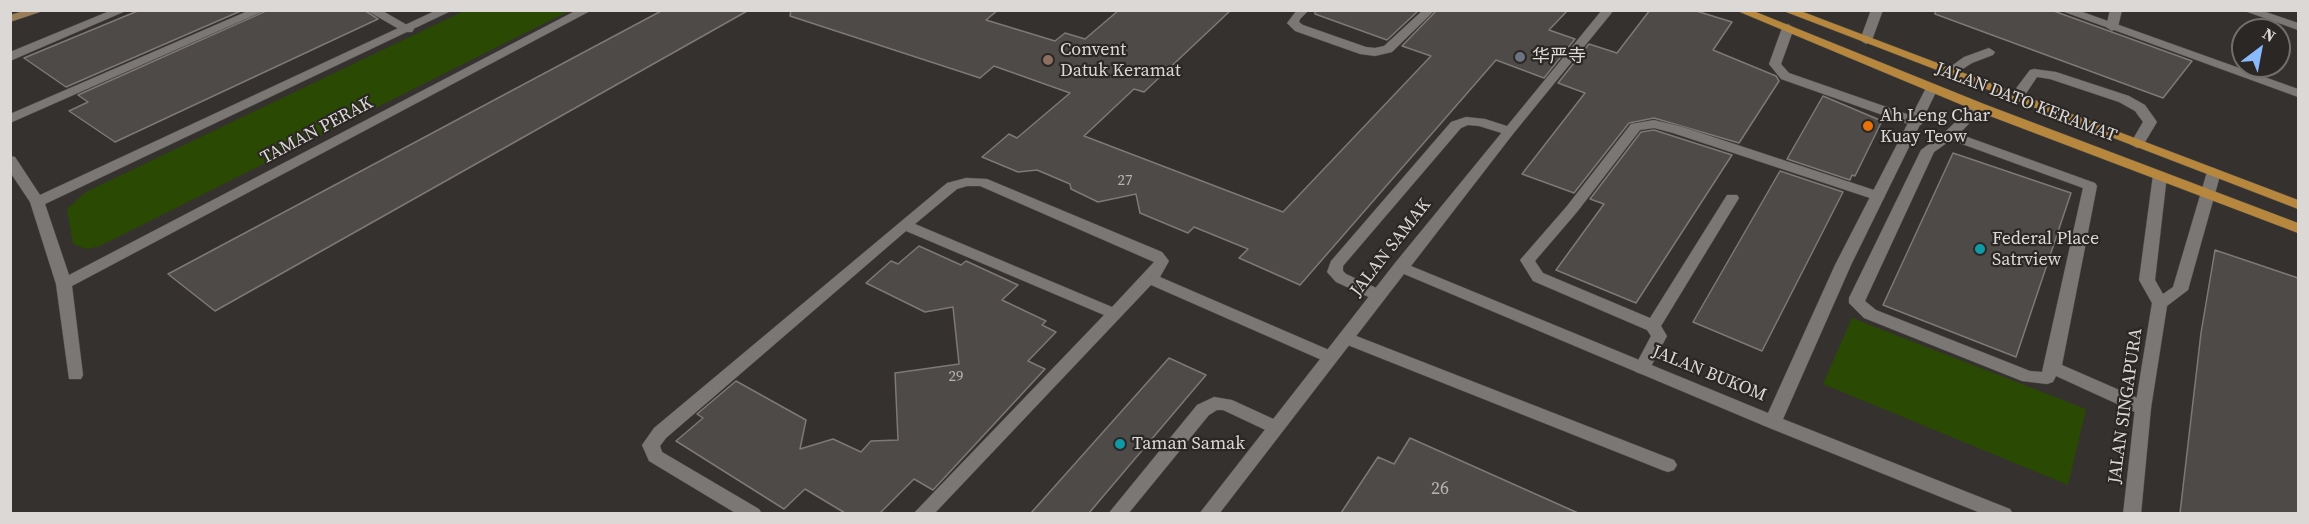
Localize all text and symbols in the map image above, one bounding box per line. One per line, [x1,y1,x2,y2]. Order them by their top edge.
north arrow [2231,18,2291,78]
text: N [2259,22,2280,47]
place label: Convent Datuk Keramat [1060,39,1181,82]
place label: 华严寺 [1532,46,1586,68]
marker: 华严寺 [1513,50,1527,64]
marker: Convent Datuk Keramat [1041,53,1055,67]
street label: JALAN DATO KERAMAT [1932,58,2120,148]
street label: TAMAN PERAK [257,92,377,170]
place label: Ah Leng Char Kuay Teow [1880,105,1990,148]
marker: Ah Leng Char Kuay Teow [1861,119,1875,133]
house number: 27 [1118,172,1132,190]
street label: JALAN SAMAK [1346,195,1436,301]
place label: Federal Place Satrview [1992,228,2099,270]
marker: Federal Place Satrview [1973,242,1987,256]
street label: JALAN SINGAPURA [2104,327,2148,485]
street label: JALAN BUKOM [1649,341,1769,407]
house number: 29 [949,368,963,386]
place label: Taman Samak [1132,433,1245,455]
marker: Taman Samak [1113,437,1127,451]
house number: 26 [1431,478,1449,500]

